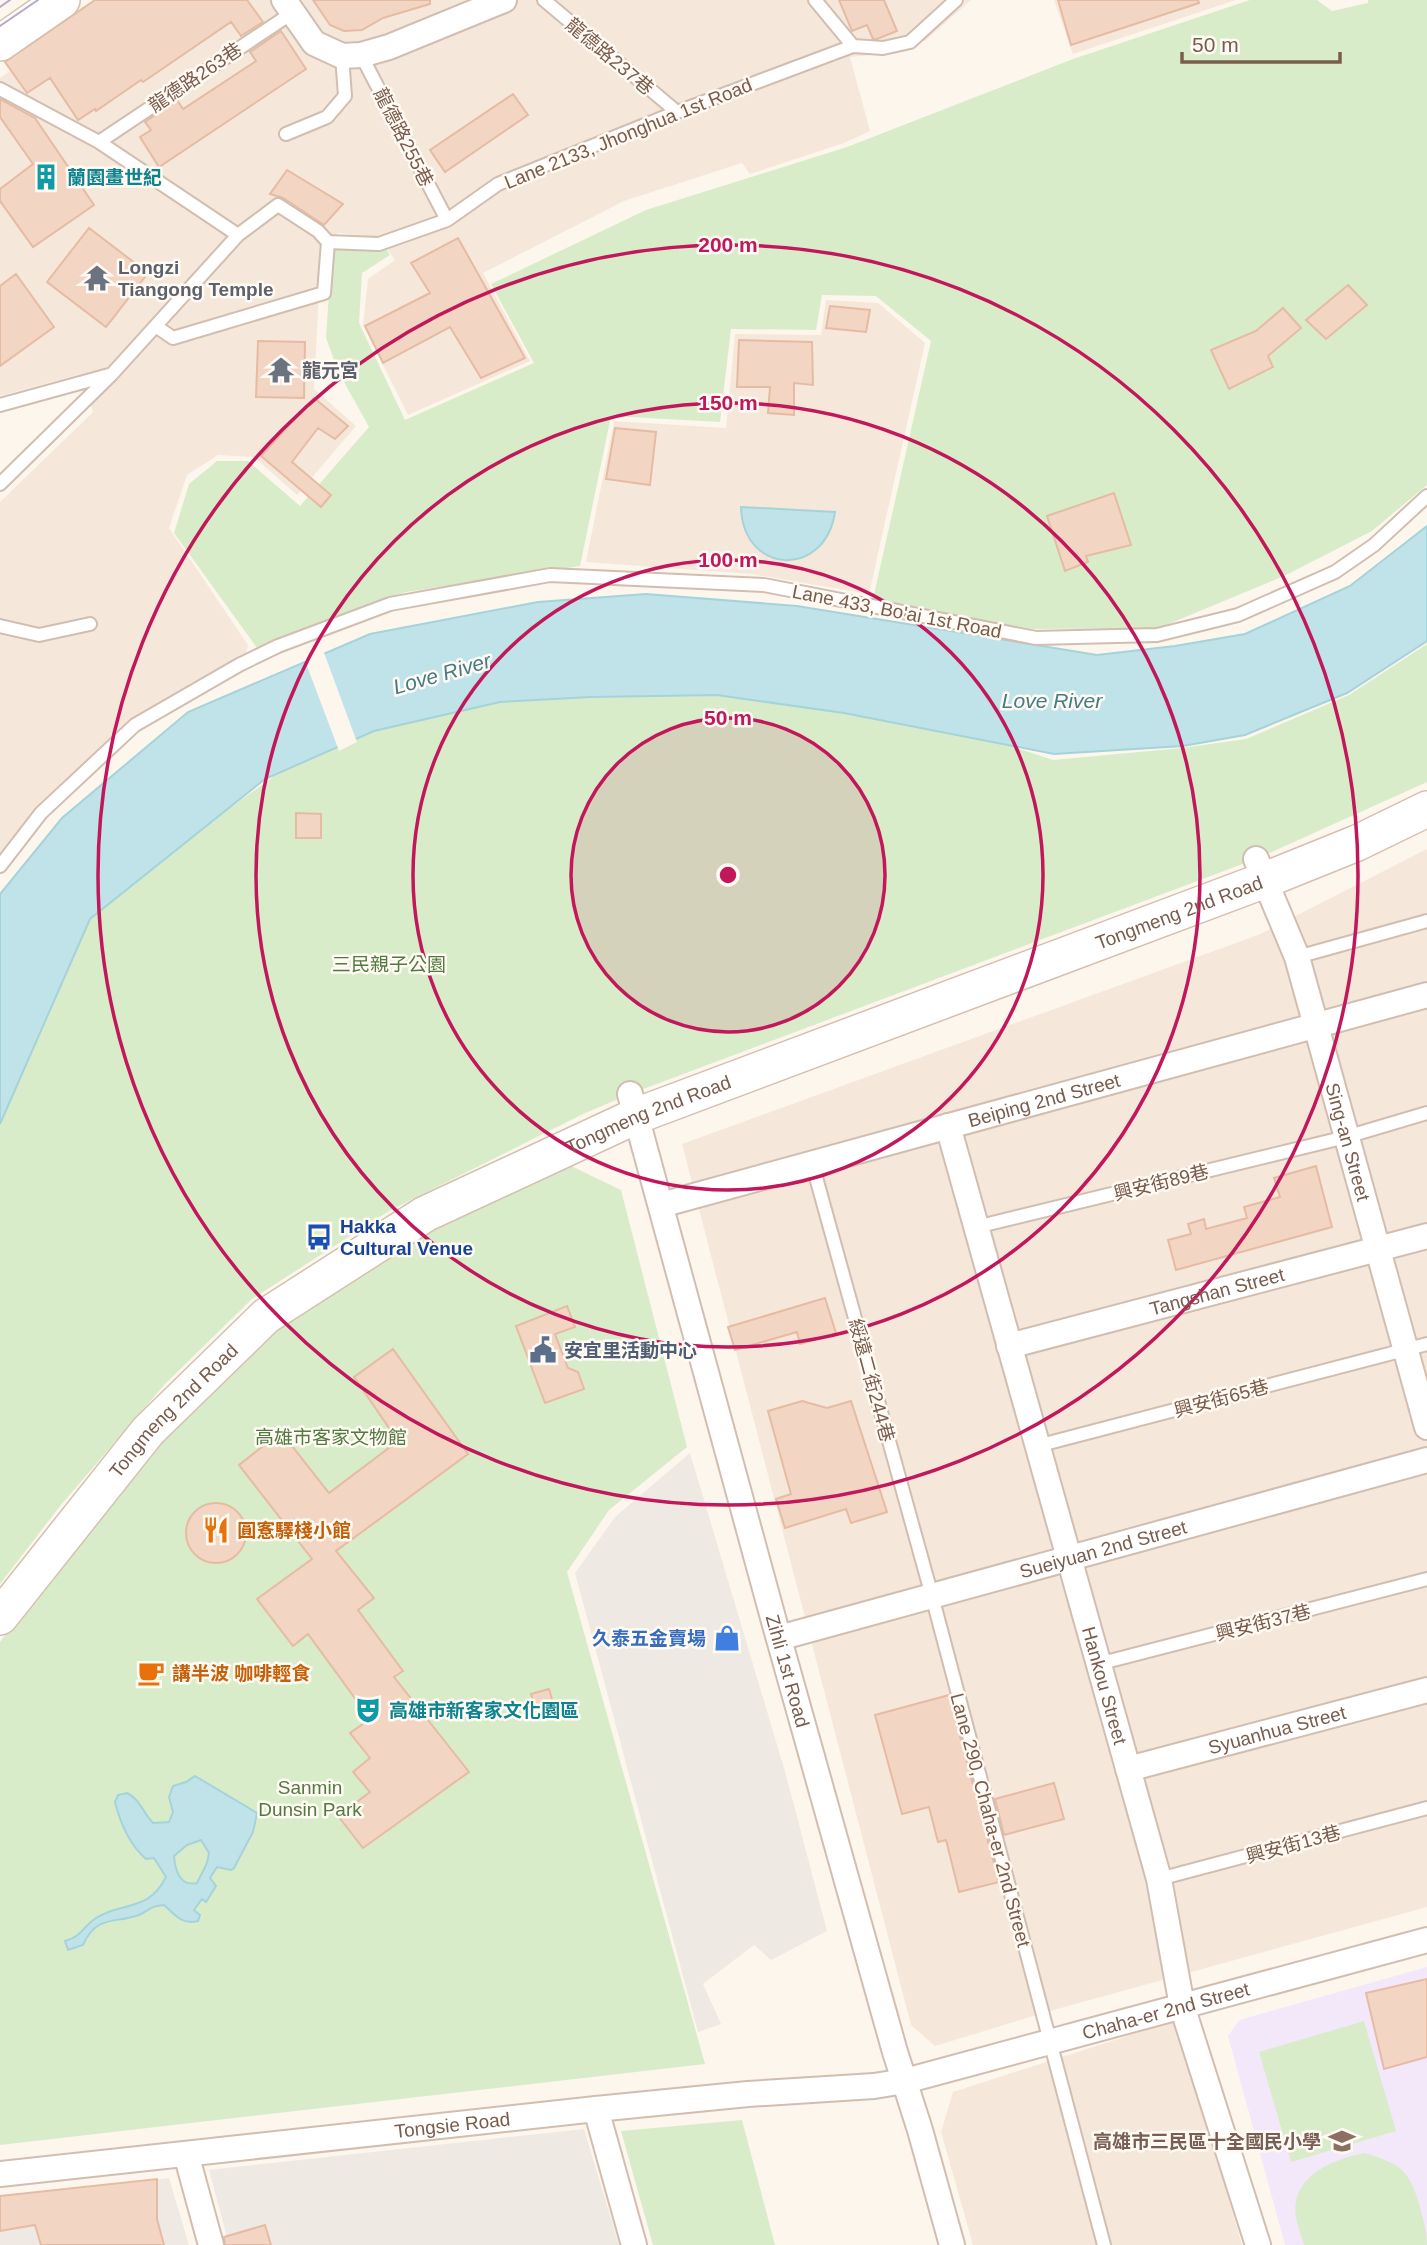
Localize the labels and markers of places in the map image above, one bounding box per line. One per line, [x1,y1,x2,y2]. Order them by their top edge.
building icon: 蘭園畫世紀 [31,162,61,192]
place label: 蘭園畫世紀 [67,167,162,188]
place label: Longzi Tiangong Temple [118,257,274,300]
temple icon: Longzi Tiangong Temple [82,263,112,293]
temple icon: 龍元宮 [266,355,296,385]
place label: 龍元宮 [302,360,359,381]
centre of rings [716,863,740,887]
place label: Hakka Cultural Venue [340,1216,473,1259]
bus stop icon: Hakka Cultural Venue [304,1222,334,1252]
public building icon: 安宜里活動中心 [528,1335,558,1365]
place label: 安宜里活動中心 [564,1340,697,1361]
restaurant icon: 圓愙驛棧小館 [201,1515,231,1545]
place label: 圓愙驛棧小館 [237,1520,351,1541]
shop icon: 久泰五金賣場 [712,1623,742,1653]
place label: 久泰五金賣場 [592,1628,706,1649]
cafe icon: 講半波 咖啡輕食 [136,1658,166,1688]
place label: 講半波 咖啡輕食 [172,1663,310,1684]
theatre icon: 高雄市新客家文化園區 [353,1695,383,1725]
place label: 高雄市新客家文化園區 [389,1700,579,1721]
school or university icon: 高雄市三民區十全國民小學 [1327,2126,1357,2156]
place label: 高雄市三民區十全國民小學 [1093,2131,1321,2152]

